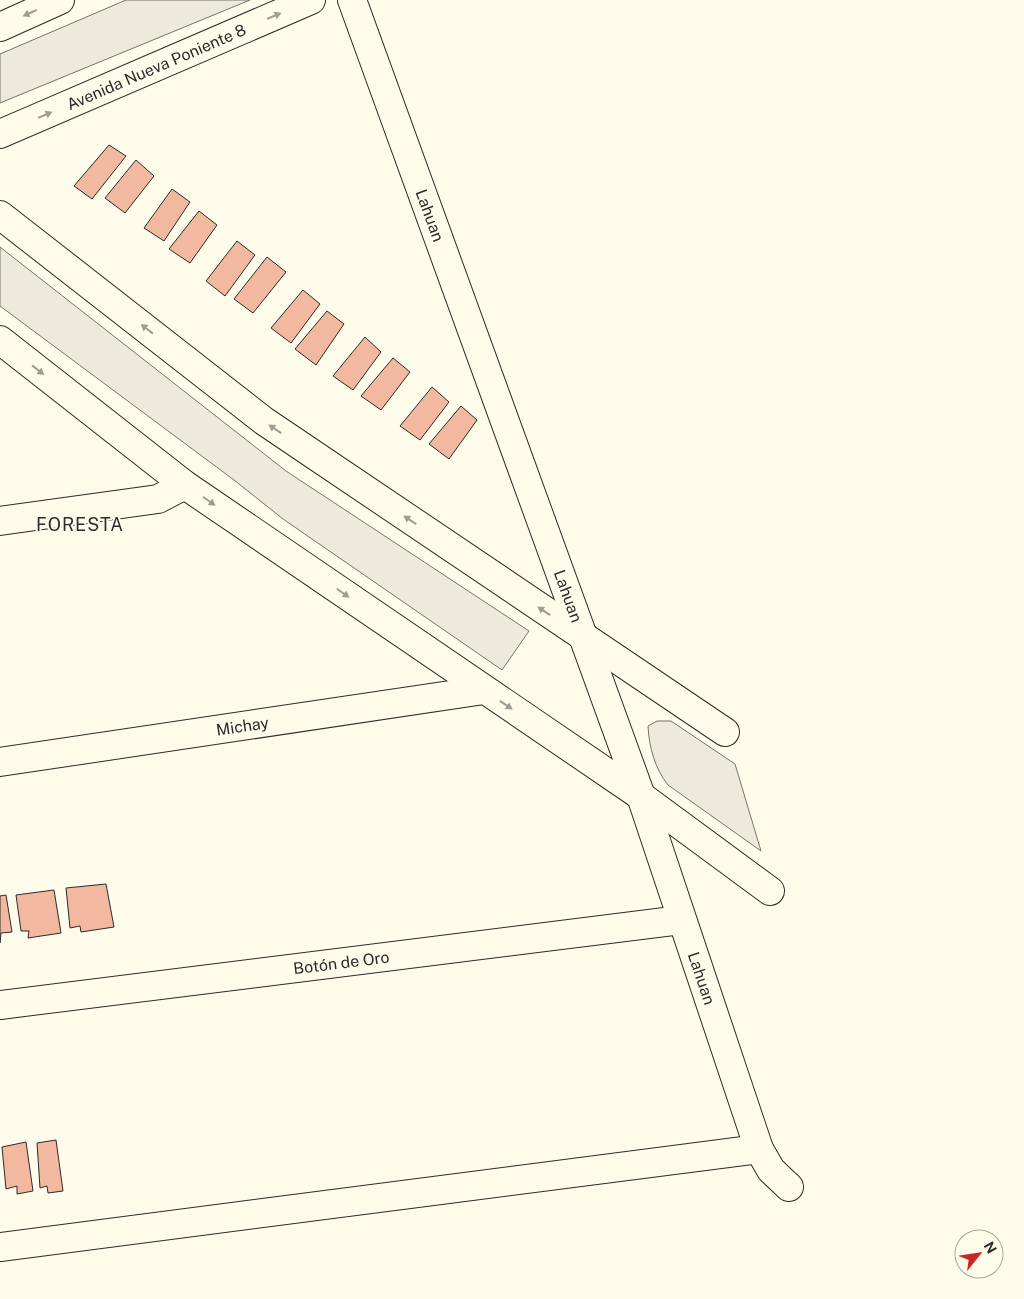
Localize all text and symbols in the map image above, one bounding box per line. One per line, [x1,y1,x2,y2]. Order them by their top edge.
one-way arrow [23,10,37,18]
one-way arrow [267,11,281,19]
street label: Avenida Nueva Poniente 8 [64,20,249,114]
one-way arrow [38,110,52,118]
street label: Lahuan [412,186,448,244]
one-way arrow [140,324,153,335]
one-way arrow [32,365,45,375]
one-way arrow [268,424,282,434]
one-way arrow [202,496,216,506]
district label: FORESTA [36,514,124,535]
one-way arrow [403,515,416,525]
street label: Lahuan [550,567,587,625]
one-way arrow [336,588,349,598]
one-way arrow [537,606,551,616]
one-way arrow [499,700,512,710]
street label: Michay [215,713,270,739]
street label: Botón de Oro [292,947,391,978]
street label: Lahuan [684,949,720,1007]
north arrow [954,1229,1004,1279]
text: N [981,1239,1000,1256]

